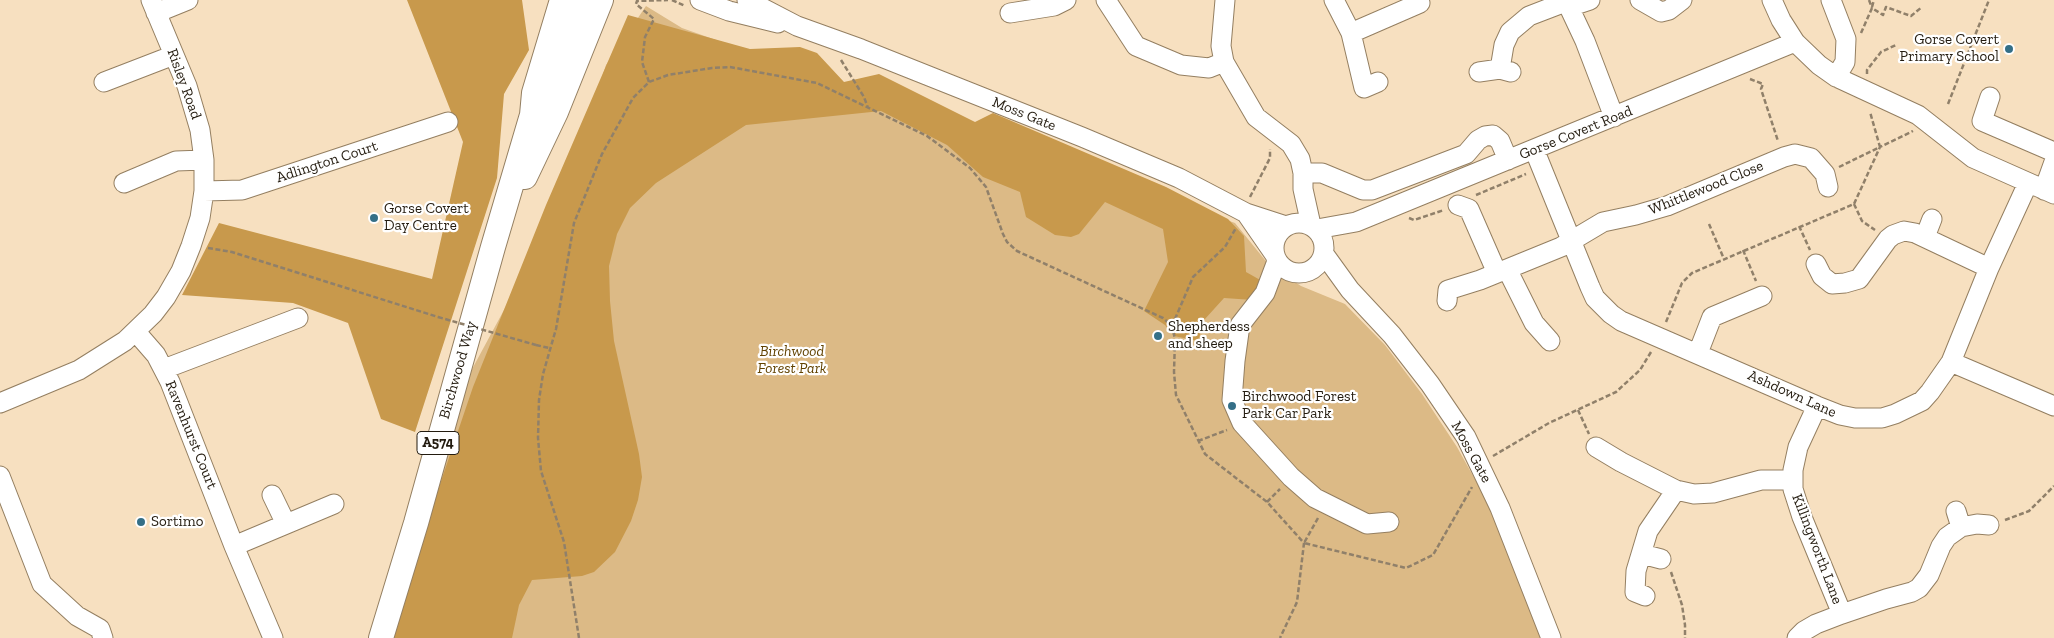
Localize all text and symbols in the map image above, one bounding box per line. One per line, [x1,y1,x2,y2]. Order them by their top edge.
place label: Gorse Covert Primary School [1900,31,1999,66]
marker: Gorse Covert Primary School [2003,43,2015,55]
street label: Risley Road [163,46,205,122]
street label: Moss Gate [989,93,1059,135]
street label: Gorse Covert Road [1517,102,1635,164]
street label: Adlington Court [274,137,380,187]
street label: Whittlewood Close [1646,157,1766,219]
place label: Gorse Covert Day Centre [384,200,469,235]
marker: Gorse Covert Day Centre [368,212,380,224]
place label: Shepherdess and sheep [1168,318,1250,353]
street label: Birchwood Way [435,319,481,421]
marker: Shepherdess and sheep [1152,330,1164,342]
park label: Birchwood Forest Park [757,343,827,378]
street label: Ashdown Lane [1745,366,1839,422]
street label: Ravenhurst Court [161,378,221,492]
place label: Birchwood Forest Park Car Park [1242,388,1356,423]
marker: Birchwood Forest Park Car Park [1226,400,1238,412]
street label: Moss Gate [1447,418,1495,486]
road number: A574 [417,432,459,454]
street label: Killingworth Lane [1788,491,1846,607]
place label: Sortimo [151,513,203,531]
marker: Sortimo [135,516,147,528]

